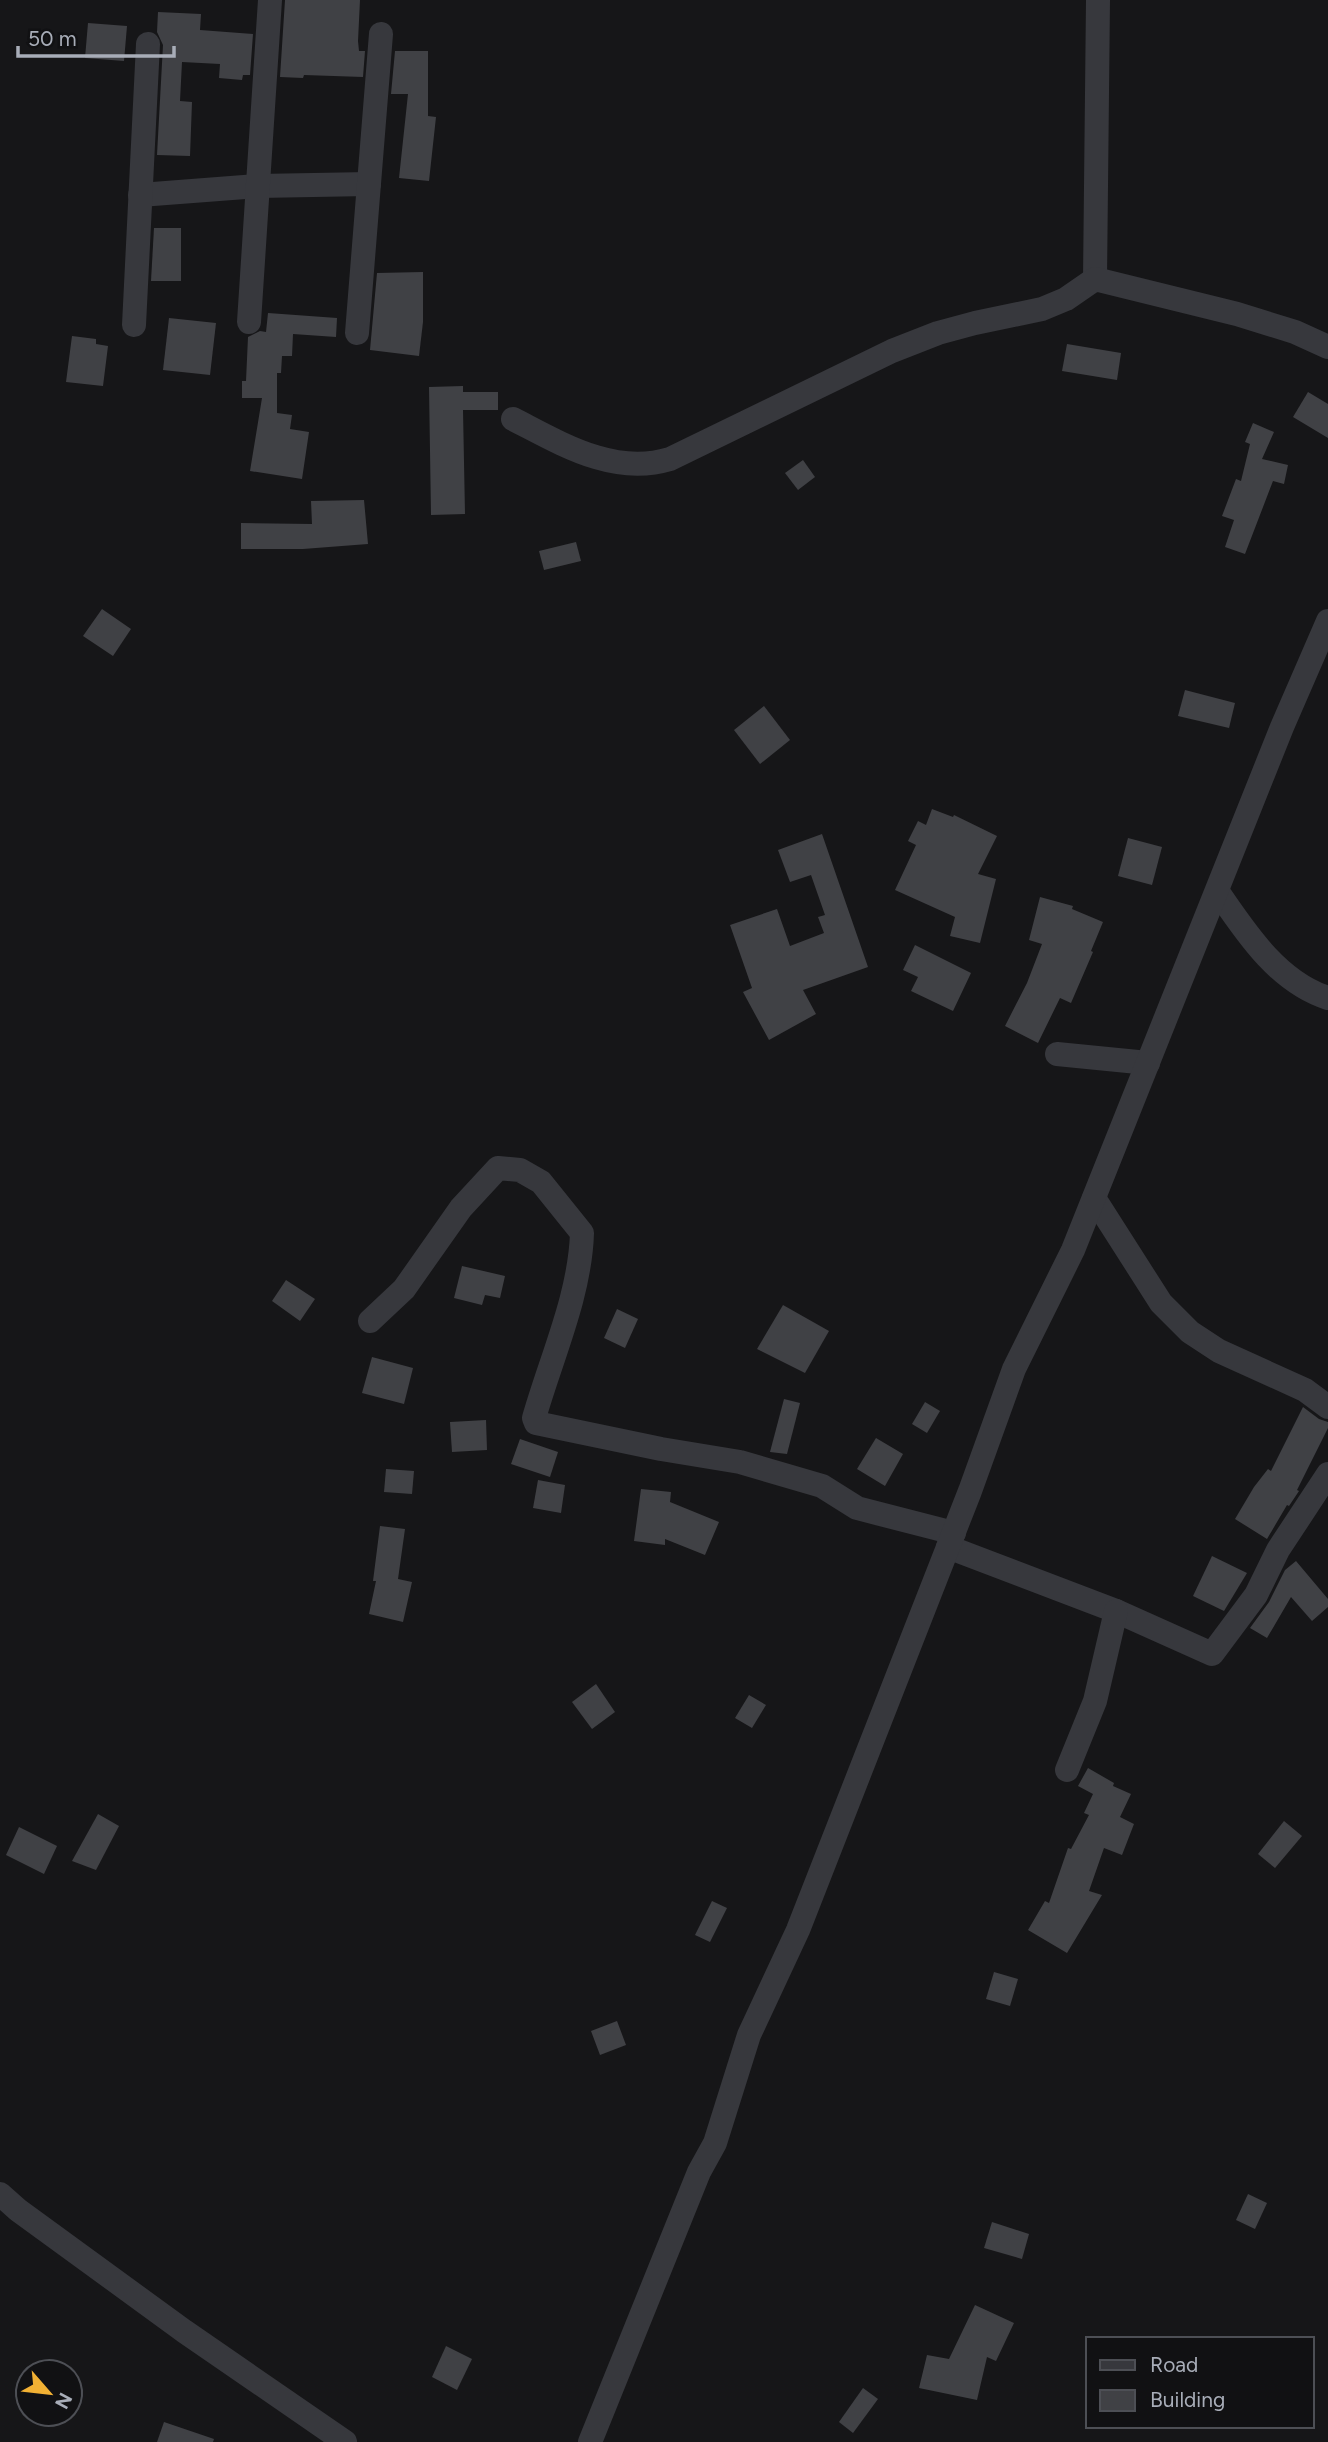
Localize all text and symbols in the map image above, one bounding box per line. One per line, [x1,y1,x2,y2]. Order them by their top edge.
scale bar [18,14,173,58]
text: 50 m [28,26,77,51]
legend [1086,2337,1314,2428]
text: Road [1150,2352,1198,2377]
north arrow [14,2358,84,2428]
text: Building [1150,2387,1225,2412]
text: N [50,2389,77,2413]

